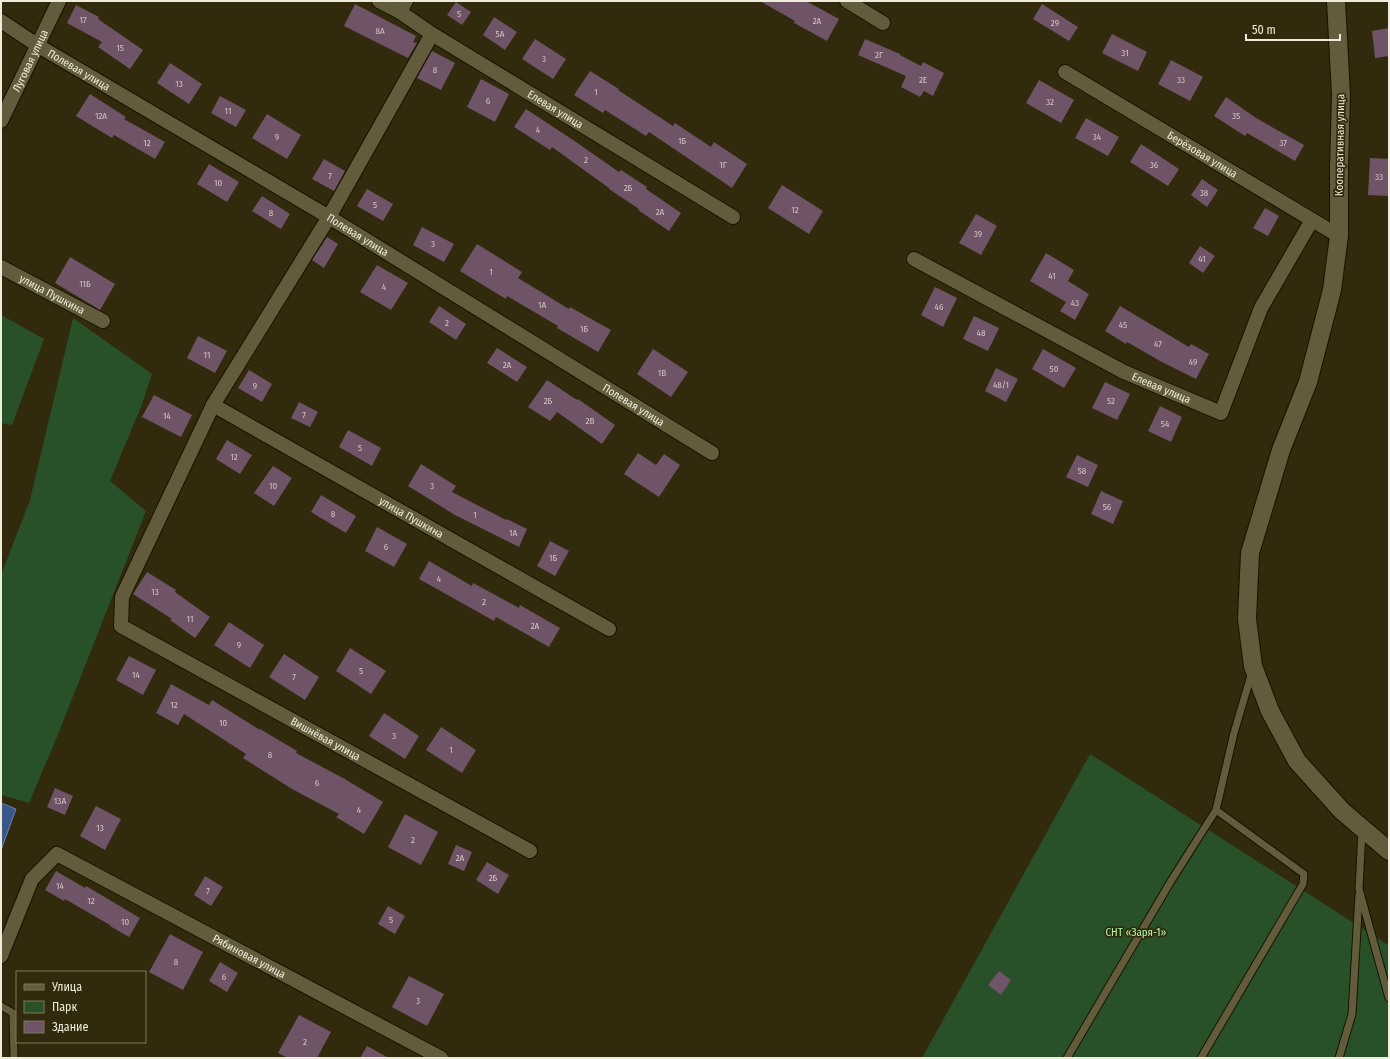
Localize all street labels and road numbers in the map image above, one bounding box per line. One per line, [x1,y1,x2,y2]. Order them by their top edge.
street label: Луговая улица [10,27,51,94]
street label: Полевая улица [46,46,112,93]
street label: Елевая улица [525,87,586,131]
street label: Кооперативная улица [1333,94,1347,196]
street label: Берёзовая улица [1165,128,1240,180]
street label: Полевая улица [325,211,391,259]
street label: улица Пушкина [17,272,87,317]
street label: Елевая улица [1130,370,1193,406]
street label: Полевая улица [600,381,667,429]
street label: улица Пушкина [377,494,446,541]
street label: Вишнёвая улица [289,714,363,763]
street label: Рябиновая улица [211,931,288,981]

